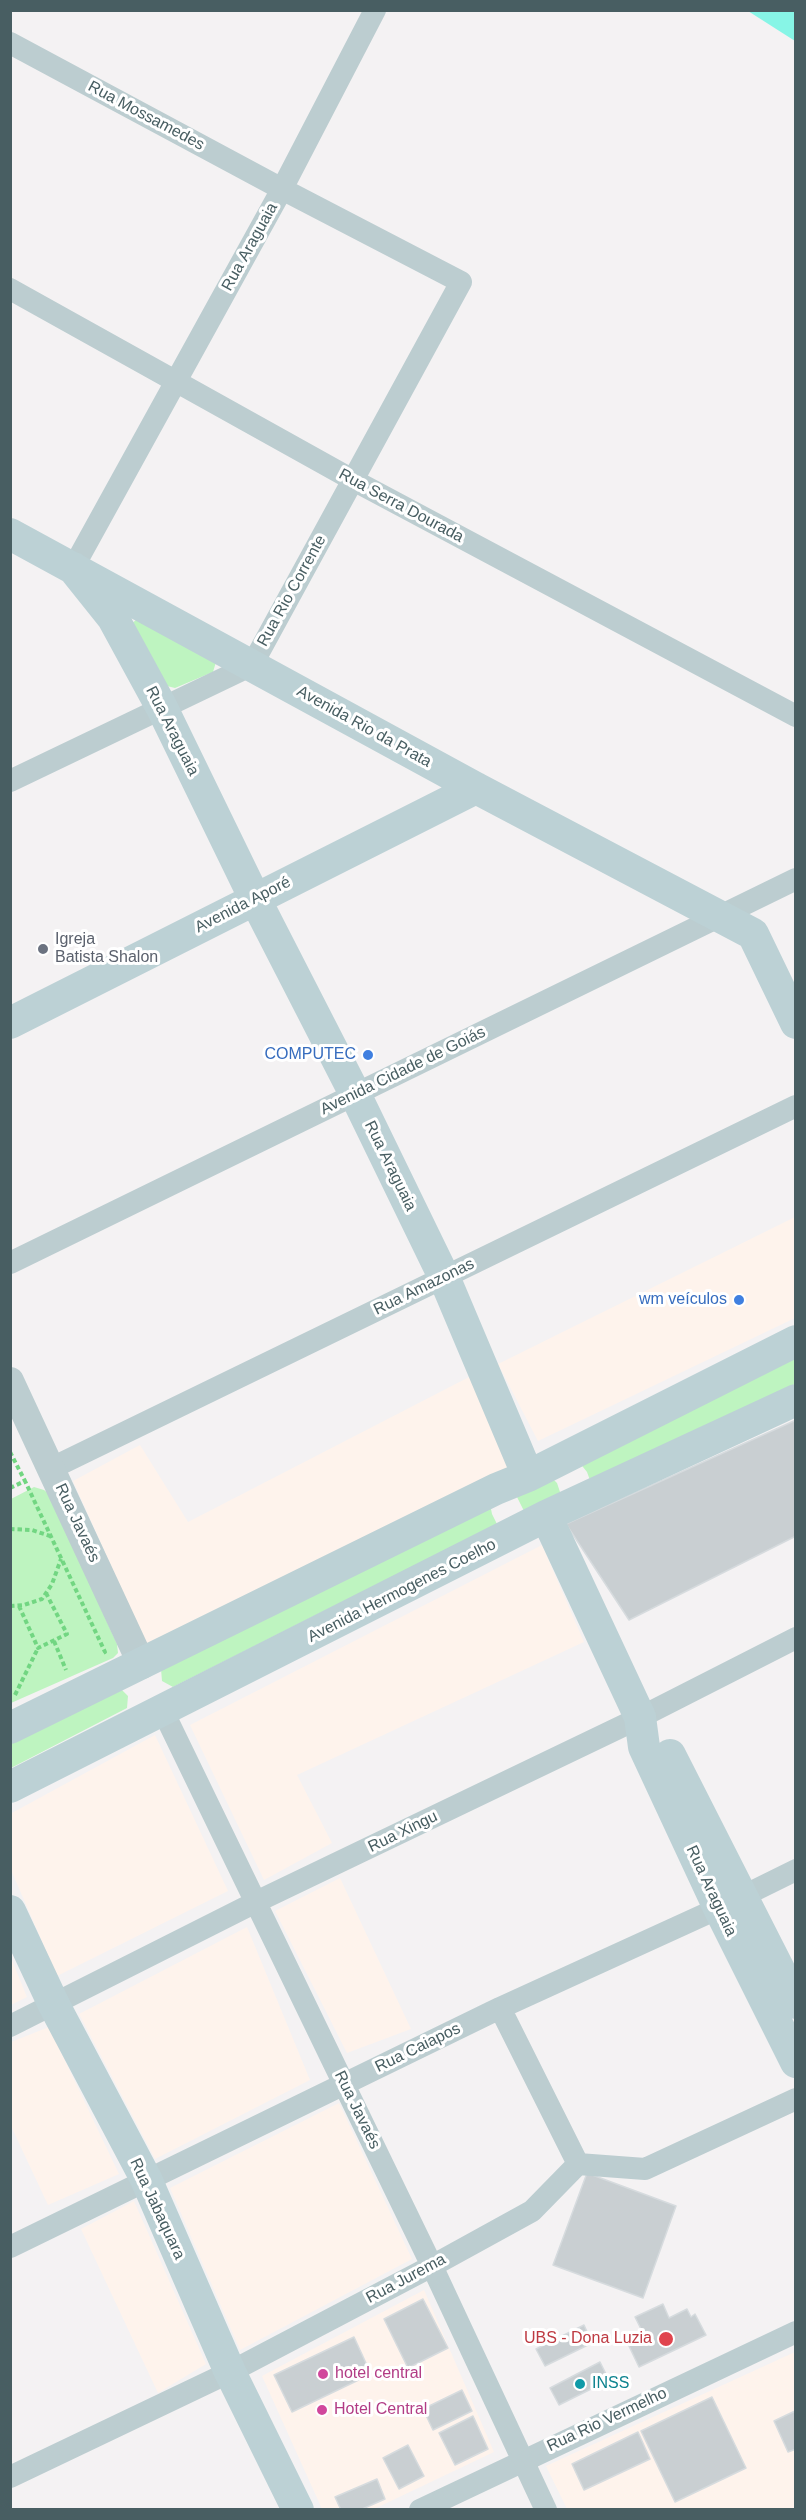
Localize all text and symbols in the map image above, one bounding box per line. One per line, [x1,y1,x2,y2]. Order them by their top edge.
street label: Rua Mossamedes [85,77,207,155]
street label: Rua Araguaia [218,200,282,294]
street label: Rua Serra Dourada [335,465,467,547]
street label: Rua Rio Corrente [253,532,331,650]
street label: Avenida Rio da Prata [293,682,435,772]
street label: Rua Araguaia [141,683,203,779]
street label: Avenida Aporé [192,873,294,937]
place label: Igreja Batista Shalon [55,930,158,968]
marker: Igreja Batista Shalon [36,942,50,956]
street label: Avenida Cidade de Goiás [317,1023,489,1119]
place label: COMPUTEC [264,1045,356,1065]
marker: COMPUTEC [361,1048,375,1062]
street label: Rua Araguaia [360,1118,420,1214]
street label: Rua Amazonas [371,1254,477,1320]
place label: wm veículos [639,1290,727,1310]
marker: wm veículos [732,1293,746,1307]
street label: Rua Javaés [50,1481,104,1565]
street label: Avenida Hermogenes Coelho [305,1535,499,1647]
street label: Rua Xingu [365,1807,441,1857]
street label: Rua Araguaia [682,1843,740,1939]
street label: Rua Caiapos [372,2019,464,2077]
street label: Rua Javaés [330,2068,384,2152]
street label: Rua Jabaquara [125,2155,189,2263]
street label: Rua Jurema [363,2250,449,2308]
place label: UBS - Dona Luzia [524,2329,652,2349]
marker: UBS - Dona Luzia [657,2330,675,2348]
place label: hotel central [335,2364,422,2384]
marker: hotel central [316,2367,330,2381]
place label: INSS [592,2374,629,2394]
marker: INSS [573,2377,587,2391]
street label: Rua Rio Vermelho [544,2384,670,2456]
place label: Hotel Central [334,2400,427,2420]
marker: Hotel Central [315,2403,329,2417]

